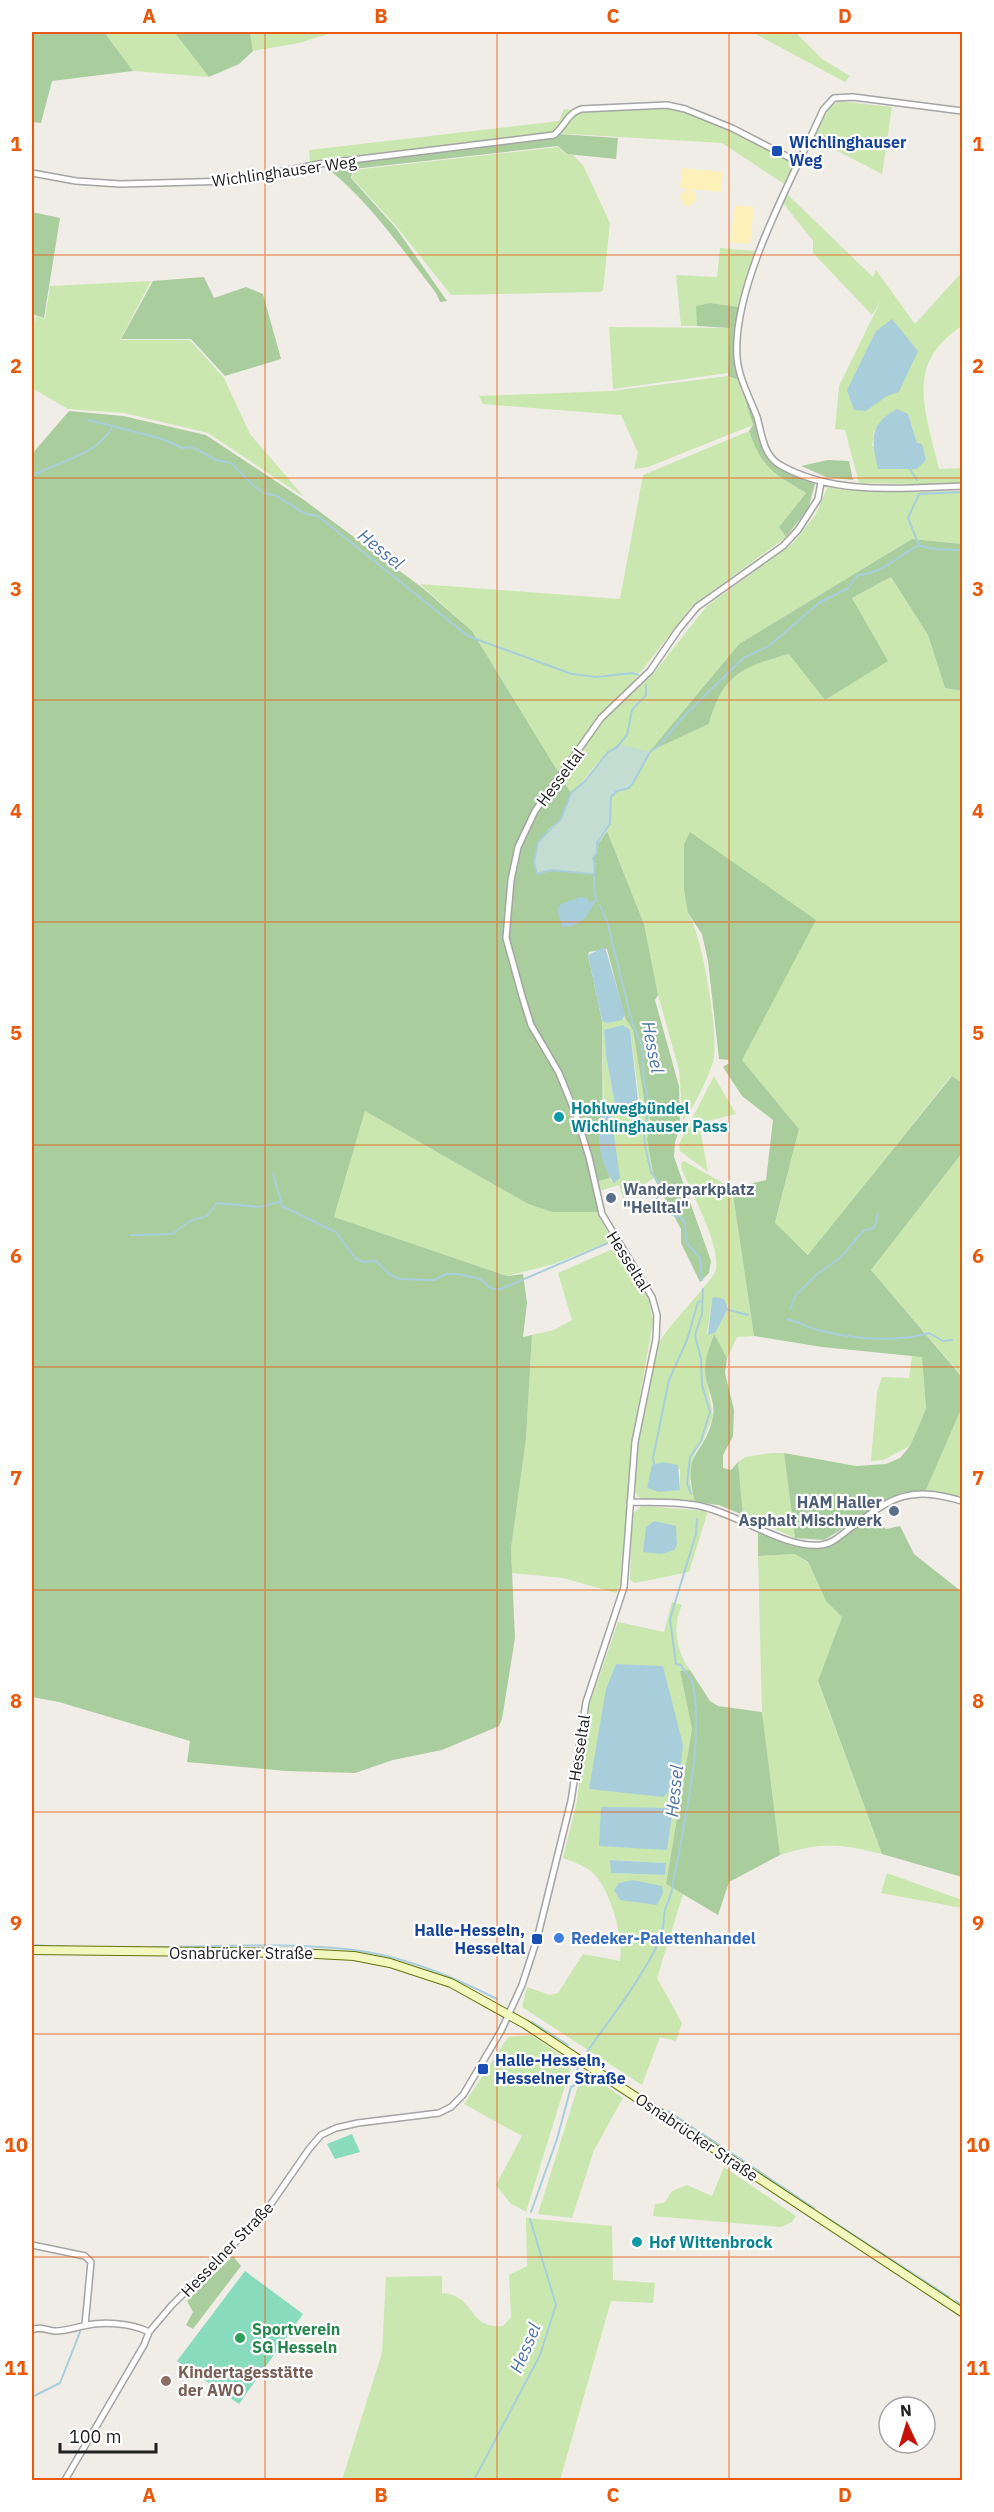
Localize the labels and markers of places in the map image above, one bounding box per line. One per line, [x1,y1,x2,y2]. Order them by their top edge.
place label: Wichlinghauser Weg [789,132,907,170]
marker: Wichlinghauser Weg [770,144,784,158]
place label: Hohlwegbündel Wichlinghauser Pass [571,1098,728,1136]
marker: Hohlwegbündel Wichlinghauser Pass [552,1110,566,1124]
place label: Wanderparkplatz "Helltal" [623,1179,754,1217]
marker: Wanderparkplatz "Helltal" [604,1191,618,1205]
place label: HAM Haller Asphalt Mischwerk [738,1492,883,1530]
marker: HAM Haller Asphalt Mischwerk [887,1504,901,1518]
place label: Halle-Hesseln, Hesseltal [414,1920,525,1958]
place label: Redeker-Palettenhandel [571,1928,756,1948]
marker: Redeker-Palettenhandel [552,1931,566,1945]
marker: Halle-Hesseln, Hesseltal [530,1932,544,1946]
place label: Halle-Hesseln, Hesselner Straße [495,2050,626,2088]
marker: Halle-Hesseln, Hesselner Straße [476,2062,490,2076]
place label: Hof Wittenbrock [649,2232,773,2252]
marker: Hof Wittenbrock [630,2235,644,2249]
place label: Sportverein SG Hesseln [252,2319,340,2357]
marker: Sportverein SG Hesseln [233,2331,247,2345]
place label: Kindertagesstätte der AWO [178,2362,314,2400]
marker: Kindertagesstätte der AWO [159,2374,173,2388]

